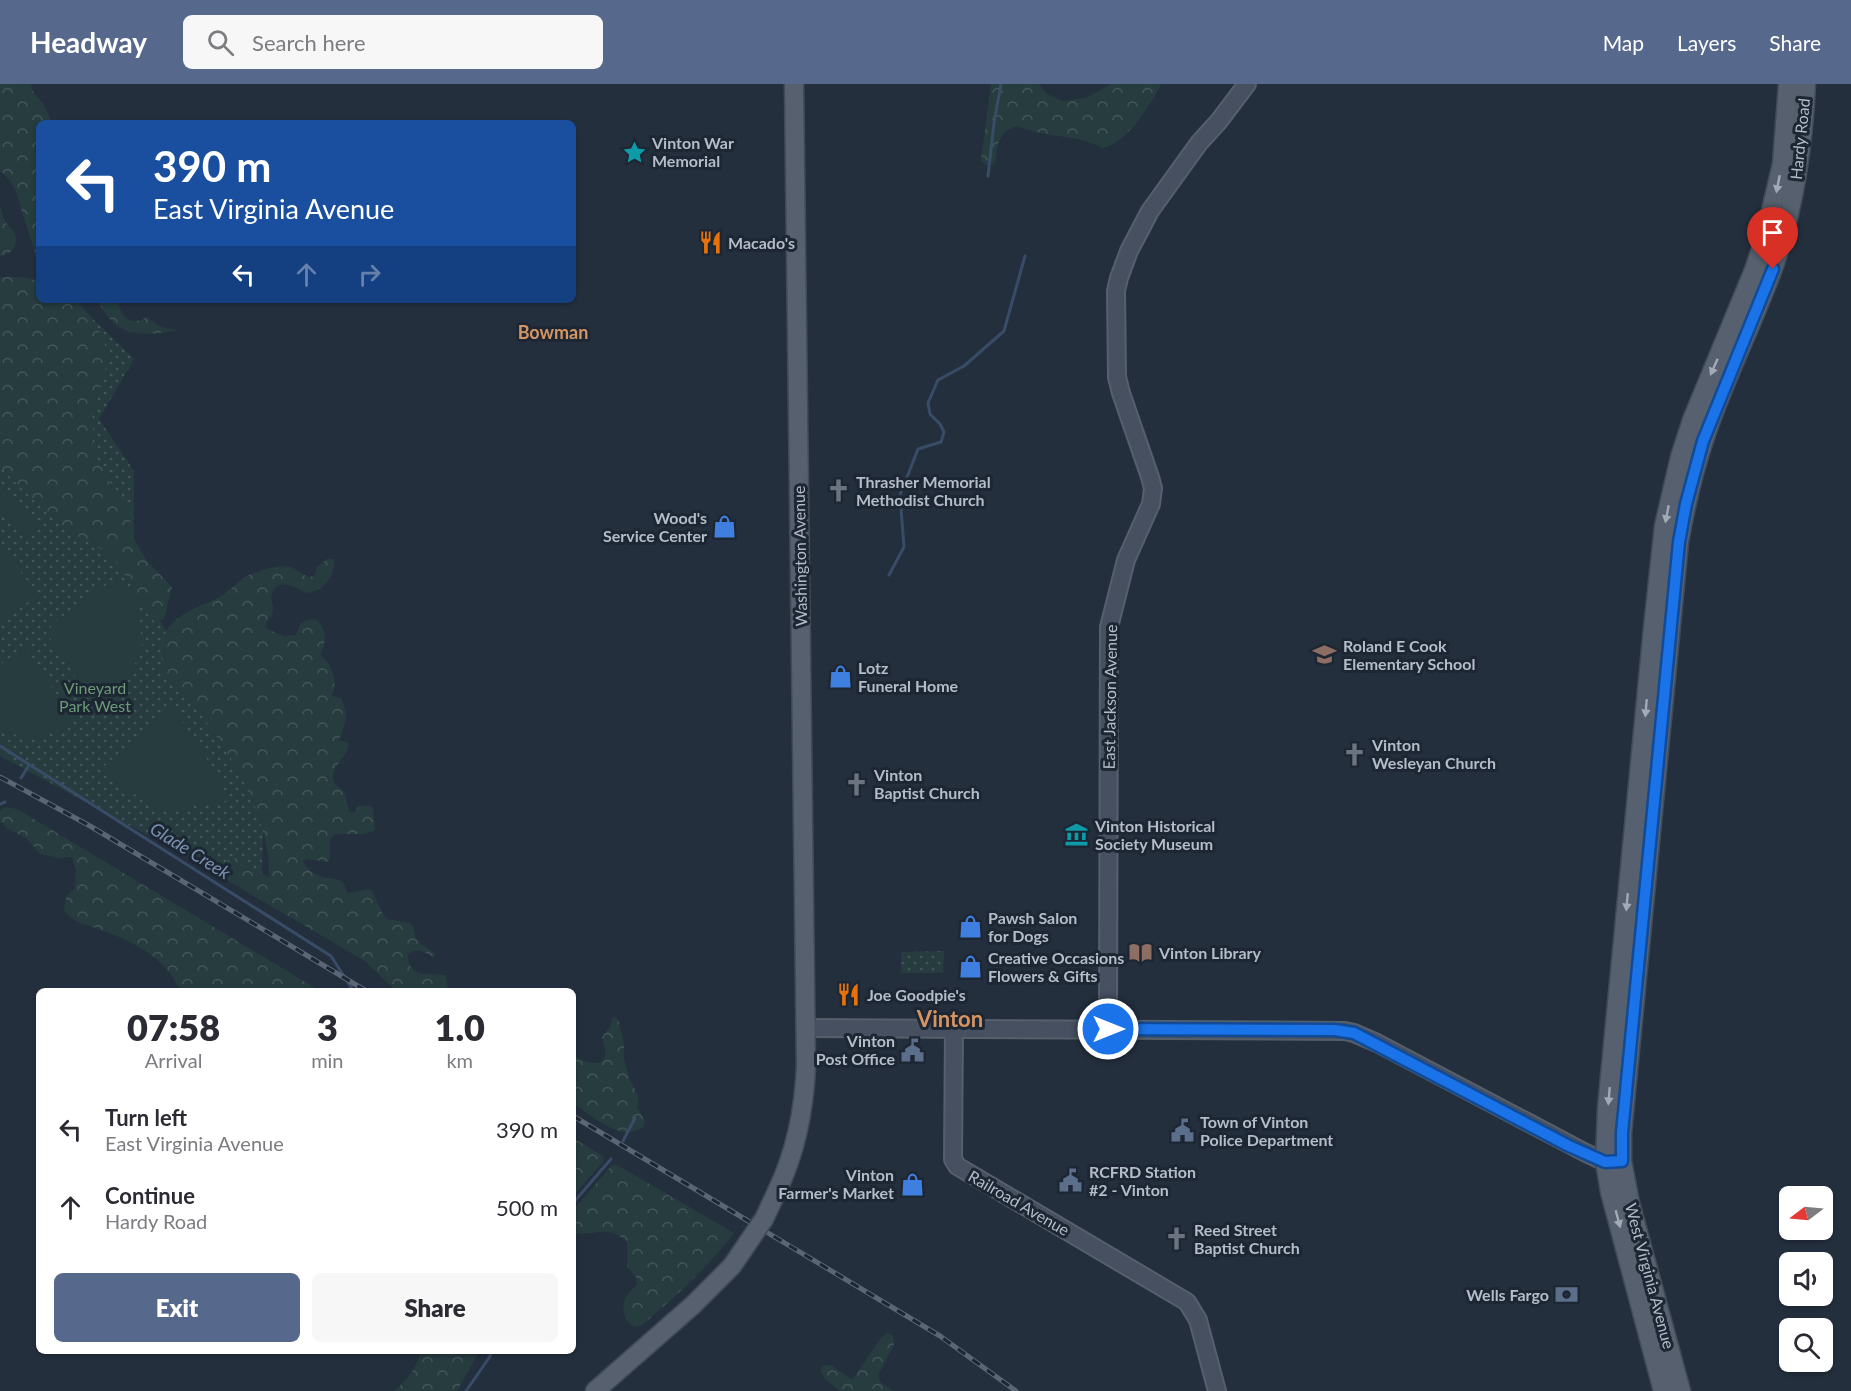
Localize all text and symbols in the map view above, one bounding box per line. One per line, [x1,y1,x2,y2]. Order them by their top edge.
search box [183,15,603,69]
text: Headway [30,25,147,59]
icon: search [204,26,237,59]
text: Search here [252,29,366,56]
text: Map [1603,30,1644,55]
text: Layers [1677,30,1736,55]
text: Share [1769,30,1821,55]
street label: Hardy Road [1786,97,1813,181]
place label: Vinton War Memorial [651,133,734,170]
place icon: Vinton War Memorial [621,139,647,165]
text: 390 m [153,141,271,191]
icon: left [54,144,132,222]
one-way arrow [1773,174,1782,193]
text: East Virginia Avenue [153,192,394,225]
pin [1747,207,1798,269]
icon: arrive [1756,216,1789,249]
restaurant icon: Macado's [697,230,723,256]
place label: Macado's [728,233,795,252]
icon: left [227,258,260,291]
icon: ahead [290,258,323,291]
icon: right [353,258,386,291]
district label: Bowman [518,321,588,343]
one-way arrow [1709,359,1718,376]
place label: Thrasher Memorial Methodist Church [856,472,991,509]
church icon: Thrasher Memorial Methodist Church [825,478,851,504]
street label: Washington Avenue [789,485,810,627]
one-way arrow [1662,505,1671,524]
place label: Wood's Service Center [603,508,707,545]
shop icon: Wood's Service Center [712,514,738,540]
street label: East Jackson Avenue [1099,624,1120,770]
place label: Roland E Cook Elementary School [1343,636,1475,673]
school or university icon: Roland E Cook Elementary School [1312,642,1338,668]
place label: Lotz Funeral Home [858,658,959,695]
shop icon: Lotz Funeral Home [827,664,853,690]
park label: Vineyard Park West [59,678,131,715]
one-way arrow [1641,698,1651,717]
place label: Vinton Wesleyan Church [1371,735,1496,772]
church icon: Vinton Wesleyan Church [1341,741,1367,767]
place label: Vinton Baptist Church [873,765,980,802]
church icon: Vinton Baptist Church [843,771,869,797]
place label: Vinton Historical Society Museum [1094,816,1215,853]
water label: Glade Creek [146,817,235,884]
museum icon: Vinton Historical Society Museum [1064,822,1090,848]
one-way arrow [1622,893,1632,912]
place label: Pawsh Salon for Dogs [988,908,1077,945]
shop icon: Pawsh Salon for Dogs [957,914,983,940]
library icon: Vinton Library [1128,940,1154,966]
place label: Vinton Library [1158,943,1261,962]
place label: Creative Occasions Flowers & Gifts [988,948,1124,985]
shop icon: Creative Occasions Flowers & Gifts [957,954,983,980]
restaurant icon: Joe Goodpie's [836,982,862,1008]
place label: Joe Goodpie's [867,985,966,1004]
position arrow [1076,997,1140,1061]
text: 07:58 [127,1005,220,1049]
text: 3 [317,1005,338,1049]
text: 1.0 [435,1005,485,1049]
district label: Vinton [916,1005,983,1032]
place label: Vinton Post Office [816,1031,895,1068]
public building icon: Vinton Post Office [900,1037,926,1063]
text: Arrival [145,1048,202,1072]
text: min [311,1048,344,1072]
text: km [446,1048,473,1072]
one-way arrow [1604,1087,1613,1106]
text: Turn left [105,1104,187,1131]
place label: Town of Vinton Police Department [1200,1112,1333,1149]
icon: left [54,1113,87,1146]
text: 390 m [496,1116,558,1143]
public building icon: Town of Vinton Police Department [1169,1118,1195,1144]
text: East Virginia Avenue [105,1131,284,1155]
place label: RCFRD Station #2 - Vinton [1089,1162,1196,1199]
place label: Vinton Farmer's Market [778,1165,894,1202]
street label: Railroad Avenue [965,1166,1073,1239]
public building icon: RCFRD Station #2 - Vinton [1058,1168,1084,1194]
shop icon: Vinton Farmer's Market [899,1171,925,1197]
text: Continue [105,1182,195,1209]
north arrow [1779,1186,1833,1240]
map controls [1779,1186,1833,1372]
icon: ahead [54,1191,87,1224]
text: 500 m [496,1194,558,1221]
street label: West Virginia Avenue [1622,1201,1679,1351]
text: Hardy Road [105,1209,207,1233]
one-way arrow [1614,1210,1623,1228]
place label: Reed Street Baptist Church [1194,1220,1300,1257]
church icon: Reed Street Baptist Church [1163,1226,1189,1252]
button: sound [1779,1252,1833,1306]
button: Exit [54,1273,300,1342]
button: Share [312,1273,558,1342]
bank icon: Wells Fargo [1554,1282,1580,1308]
place label: Wells Fargo [1466,1285,1549,1304]
button: search [1779,1318,1833,1372]

